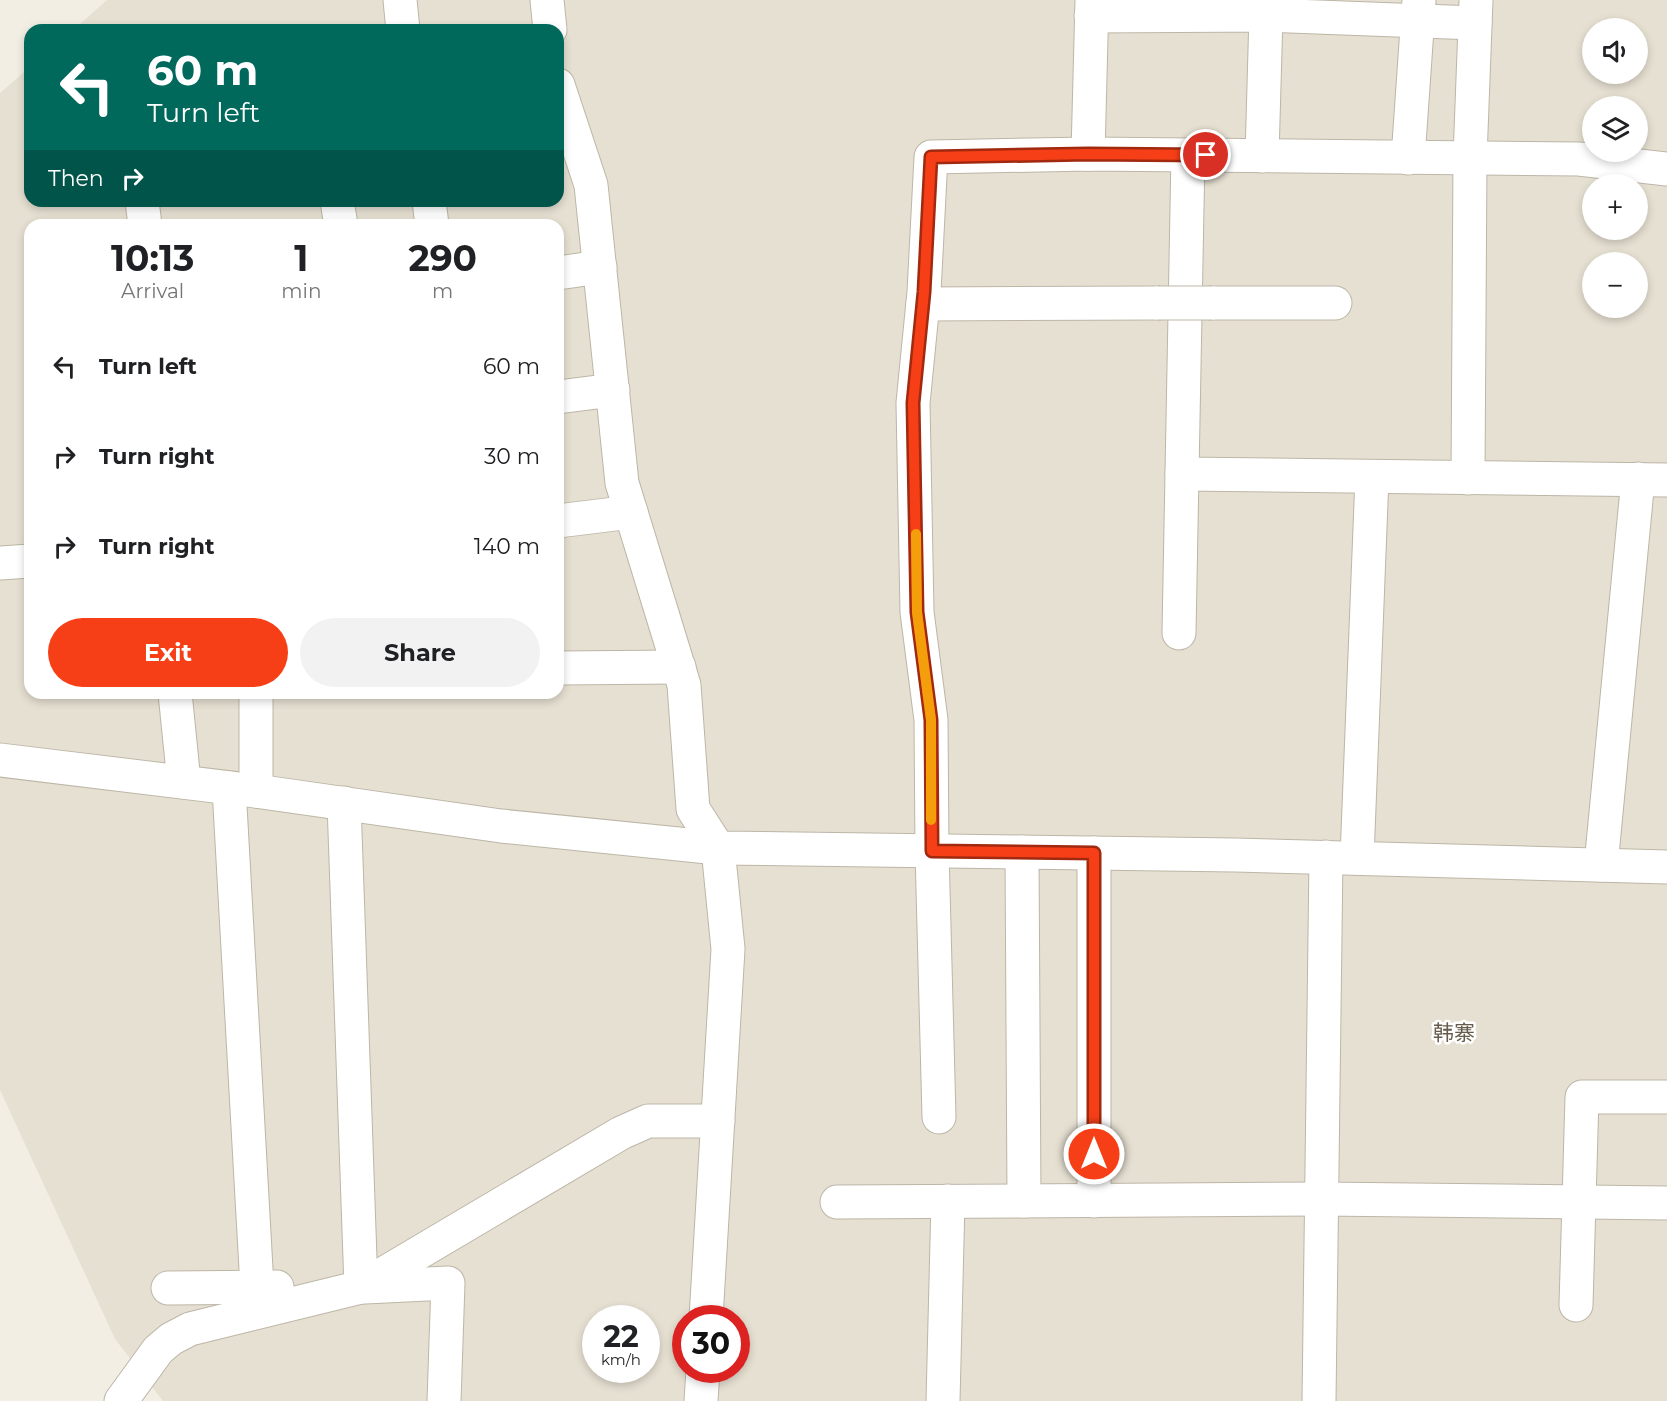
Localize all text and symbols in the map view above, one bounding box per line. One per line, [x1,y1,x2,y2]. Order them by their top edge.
map controls [1582,18,1648,318]
button: sound [1582,18,1648,84]
text: 60 m [147,44,258,96]
icon: left [48,48,126,126]
text: Turn left [147,96,260,129]
button: layers [1582,96,1648,162]
pin [1180,129,1231,180]
icon: arrive [1189,138,1222,171]
icon: right [116,162,149,195]
text: Then [48,165,104,192]
button: + [1582,174,1648,240]
text: 10:13 [111,236,194,280]
text: 1 [294,236,308,280]
text: 290 [408,236,477,280]
button: − [1582,252,1648,318]
text: Arrival [121,279,184,303]
text: min [281,279,321,303]
text: m [432,279,453,303]
icon: left [48,350,81,383]
text: Turn left [99,353,197,380]
text: 60 m [483,353,540,380]
icon: right [48,440,81,473]
text: Turn right [99,443,214,470]
text: 30 m [484,443,540,470]
icon: right [48,530,81,563]
text: Turn right [99,533,214,560]
text: 140 m [474,533,540,560]
button: Exit [48,618,288,687]
button: Share [300,618,540,687]
district label: 韩寨 [1433,1020,1475,1045]
position arrow [1062,1122,1126,1186]
speed limit sign: 30 [672,1305,750,1383]
text: 22 [603,1318,639,1355]
text: km/h [601,1350,641,1369]

